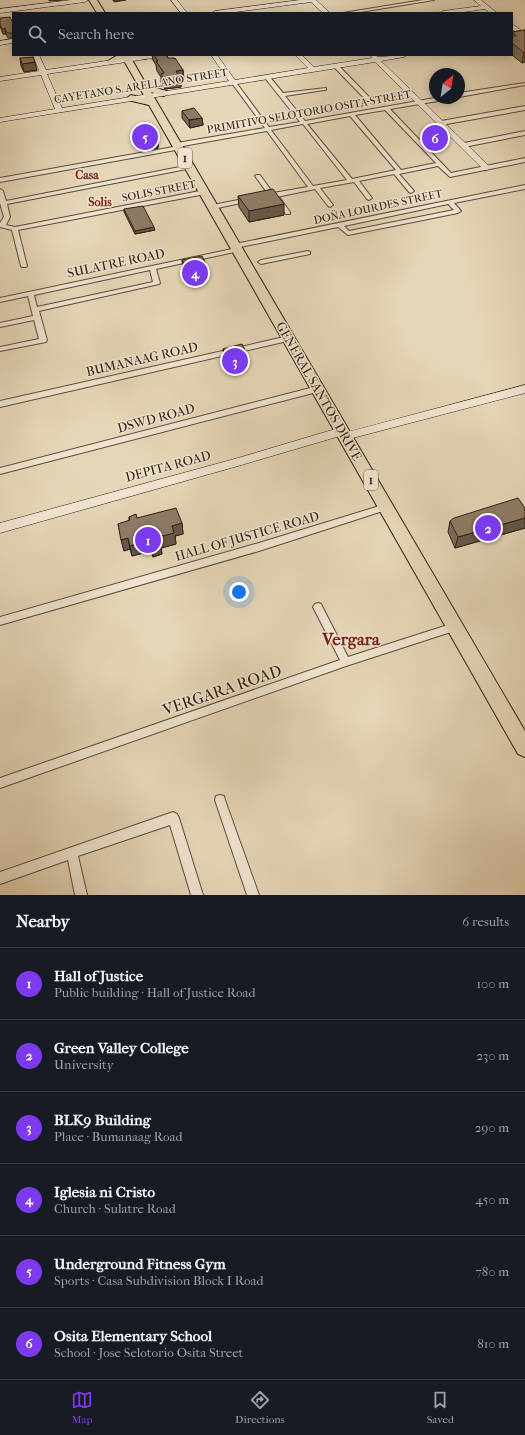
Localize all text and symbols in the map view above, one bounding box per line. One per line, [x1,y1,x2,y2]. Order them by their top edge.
search box [12,12,513,56]
icon: search [26,23,48,45]
text: Search here [58,25,134,43]
street label: CAYETANO S. ARELLANO STREET [53,66,229,106]
north arrow [429,68,465,104]
street label: PRIMITIVO SELOTORIO OSITA STREET [206,88,413,136]
pin: 5 [132,122,158,152]
pin: 6 [422,123,448,153]
road number: 1 [178,148,192,168]
district label: Casa [75,168,99,182]
street label: SOLIS STREET [121,177,198,205]
street label: DOÑA LOURDES STREET [312,187,444,227]
district label: Solis [88,195,112,209]
street label: SULATRE ROAD [66,245,166,281]
pin: 4 [182,258,208,288]
street label: GENERAL SANTOS DRIVE [273,319,365,463]
street label: BUMANAAG ROAD [85,339,200,379]
pin: 3 [222,346,248,376]
street label: DSWD ROAD [116,400,196,436]
street label: DEPITA ROAD [124,447,212,485]
road number: 1 [364,470,378,490]
street label: HALL OF JUSTICE ROAD [173,508,321,564]
pin: 2 [475,513,501,543]
pin: 1 [135,525,161,555]
your location [229,582,249,602]
district label: Vergara [321,629,381,650]
street label: VERGARA ROAD [159,661,284,720]
text: Nearby [16,911,70,931]
text: 6 results [462,914,509,929]
text: Hall of Justice [54,967,143,985]
text: 1 [27,976,31,991]
text: 100 m [476,976,509,991]
text: Public building · Hall of Justice Road [54,985,256,1000]
text: Green Valley College [54,1039,189,1057]
text: 2 [26,1048,32,1063]
text: 230 m [476,1048,509,1063]
text: University [54,1057,114,1072]
text: BLK9 Building [54,1111,151,1129]
text: 3 [26,1120,32,1135]
text: 290 m [475,1120,509,1135]
text: Place · Bumanaag Road [54,1129,183,1144]
text: Iglesia ni Cristo [54,1183,155,1201]
text: 4 [25,1192,33,1207]
text: 450 m [475,1192,509,1207]
text: Church · Sulatre Road [54,1201,176,1216]
text: Underground Fitness Gym [54,1255,226,1273]
text: 5 [26,1264,32,1279]
text: 780 m [475,1264,509,1279]
text: Sports · Casa Subdivision Block I Road [54,1273,264,1288]
text: Osita Elementary School [54,1327,212,1345]
text: 6 [25,1336,33,1351]
text: 810 m [477,1336,509,1351]
text: School · Jose Selotorio Osita Street [54,1345,243,1360]
tab: Map [71,1389,93,1426]
tab: Directions [235,1389,285,1426]
tab: Saved [427,1389,454,1426]

